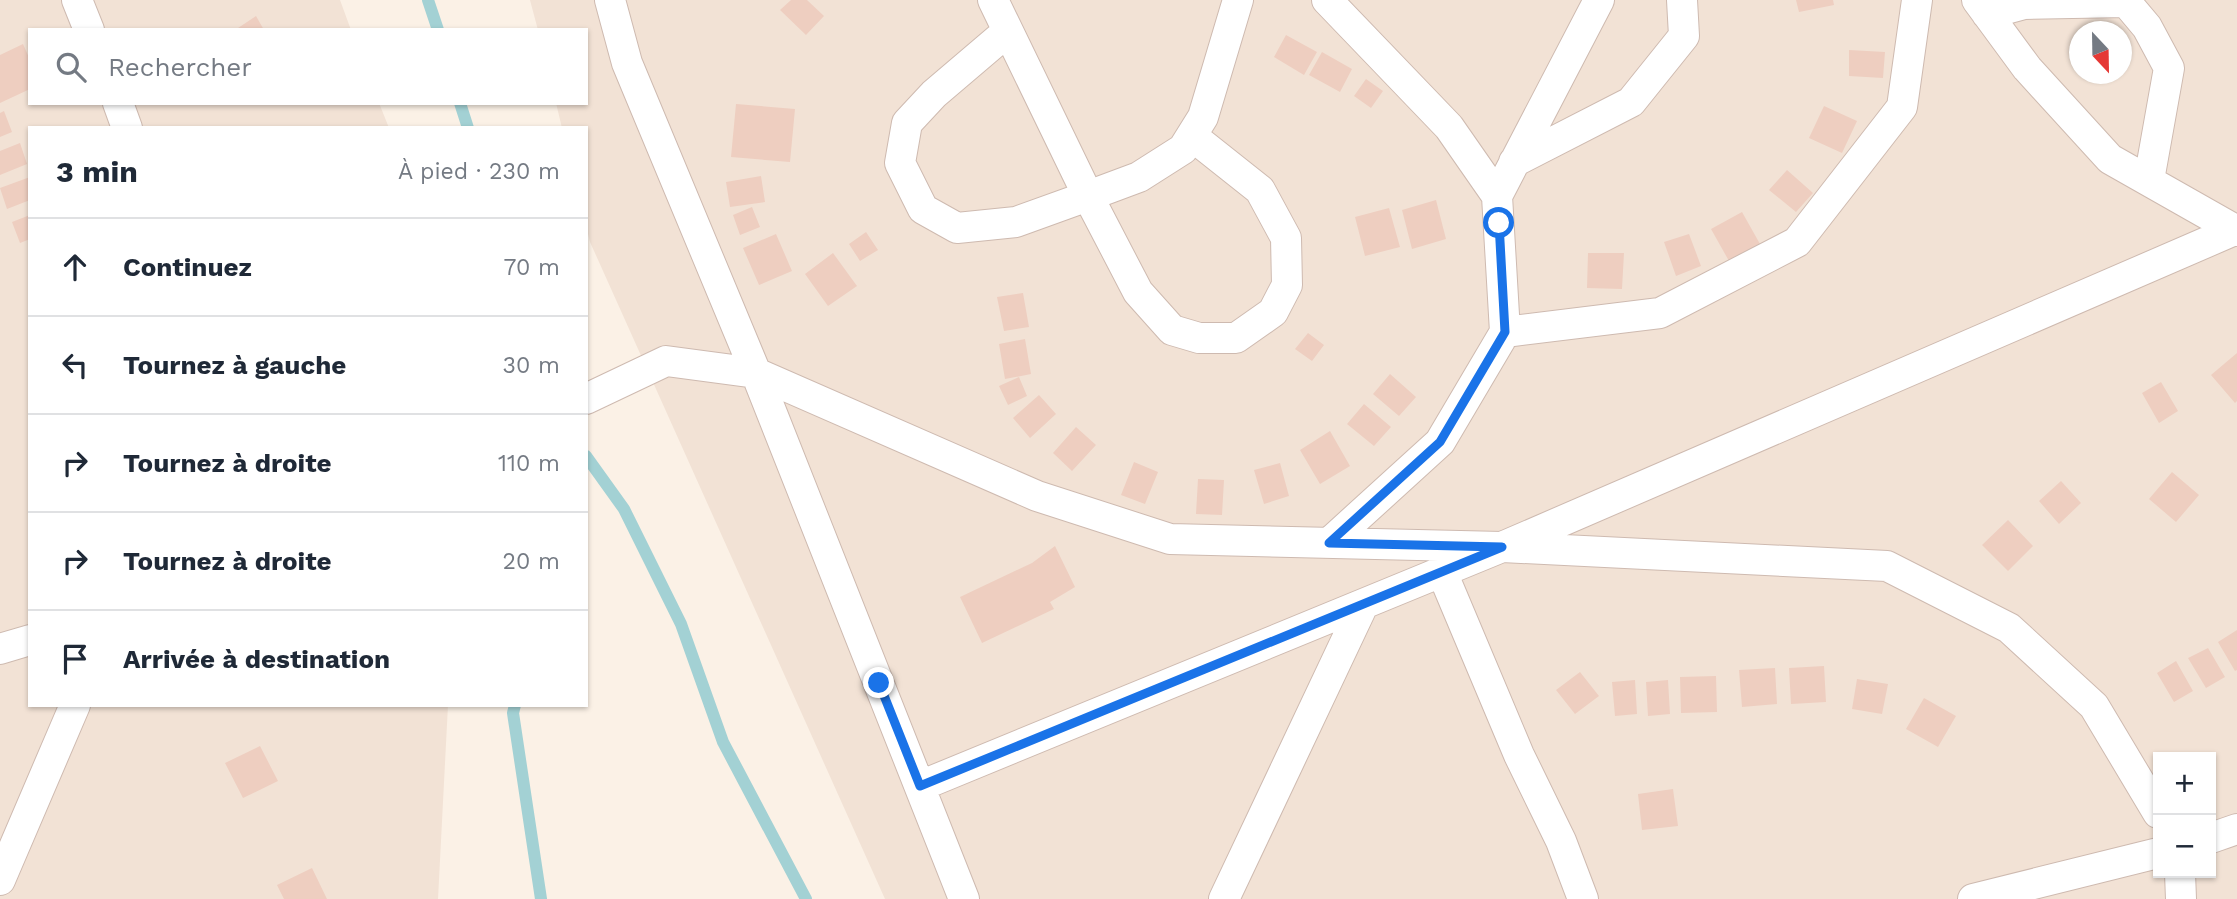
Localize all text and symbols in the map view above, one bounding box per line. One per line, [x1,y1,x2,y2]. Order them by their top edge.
north arrow [2069,21,2132,84]
search box [28,28,588,105]
icon: search [52,48,90,86]
text: Rechercher [108,52,252,82]
text: 3 min [56,154,138,189]
text: À pied · 230 m [398,158,560,185]
route start [1483,207,1514,238]
icon: ahead [56,248,94,286]
text: Continuez [123,252,252,282]
text: 70 m [503,254,560,281]
icon: left [56,346,94,384]
text: Tournez à gauche [123,350,346,380]
text: 30 m [503,352,560,379]
icon: right [56,444,94,482]
text: Tournez à droite [123,448,332,478]
text: 110 m [498,450,560,477]
icon: right [56,542,94,580]
text: Tournez à droite [123,546,332,576]
text: 20 m [503,548,560,575]
icon: arrive [56,640,94,678]
text: Arrivée à destination [123,644,390,674]
route end [863,667,894,698]
map controls [2153,752,2216,878]
button: + [2153,752,2216,815]
button: − [2153,815,2216,878]

